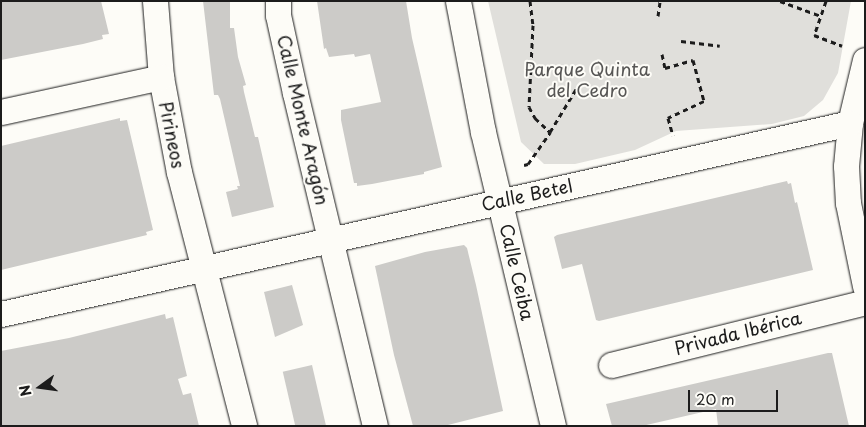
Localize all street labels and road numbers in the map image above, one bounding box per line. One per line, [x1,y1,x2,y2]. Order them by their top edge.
street label: Calle Monte Aragón [273,33,333,207]
street label: Pirineos [155,100,189,170]
street label: Calle Betel [479,175,575,215]
street label: Calle Ceiba [495,221,539,323]
street label: Privada Ibérica [673,307,803,359]

